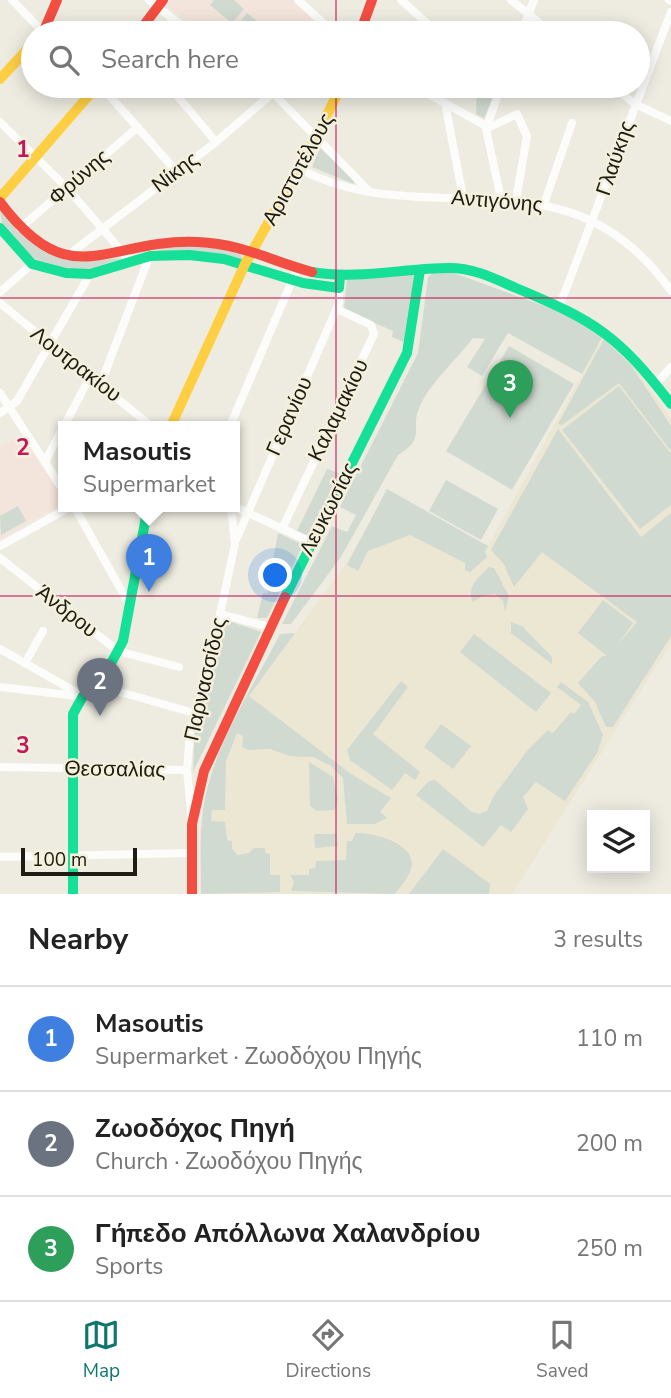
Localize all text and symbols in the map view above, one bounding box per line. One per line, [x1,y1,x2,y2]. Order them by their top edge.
search box [21,21,650,98]
icon: search [45,41,83,79]
text: Search here [101,42,239,77]
street label: Αριστοτέλους [256,108,340,230]
street label: Γλαύκης [589,117,641,199]
text: 1 [16,134,30,165]
street label: Φρύνης [42,143,116,211]
street label: Νίκης [146,145,204,199]
street label: Αντιγόνης [450,183,544,219]
street label: Λουτρακίου [25,320,127,408]
street label: Καλαμακίου [301,354,375,466]
pin: 3 [487,360,533,418]
street label: Γερανίου [259,372,319,460]
popup [58,421,240,512]
text: 2 [16,432,30,463]
text: Masoutis [83,434,192,469]
street label: Λευκωσίας [293,457,363,561]
text: Supermarket [83,469,215,500]
pin: 1 [126,534,172,592]
your location [258,558,292,592]
street label: Άνδρου [30,578,104,644]
street label: Παρνασσίδος [177,614,233,744]
pin: 2 [77,658,123,716]
text: 3 [16,730,30,761]
street label: Θεσσαλίας [64,754,166,784]
map controls [587,810,650,873]
button: layers [587,810,650,873]
scale bar [21,845,136,877]
text: 100 m [32,847,87,873]
text: Nearby [28,919,128,960]
text: 3 results [553,924,643,955]
text: Masoutis [95,1006,204,1041]
text: 1 [44,1023,58,1054]
text: 110 m [576,1023,643,1054]
text: Supermarket · Ζωοδόχου Πηγής [95,1041,422,1072]
text: Ζωοδόχος Πηγή [95,1111,295,1146]
text: 2 [44,1128,58,1159]
text: 200 m [576,1128,643,1159]
text: Church · Ζωοδόχου Πηγής [95,1146,363,1177]
text: Γήπεδο Απόλλωνα Χαλανδρίου [95,1216,480,1251]
text: 3 [44,1233,58,1264]
text: 250 m [576,1233,643,1264]
text: Sports [95,1251,163,1282]
tab: Map [82,1316,120,1384]
tab: Directions [285,1316,371,1384]
tab: Saved [536,1316,589,1384]

